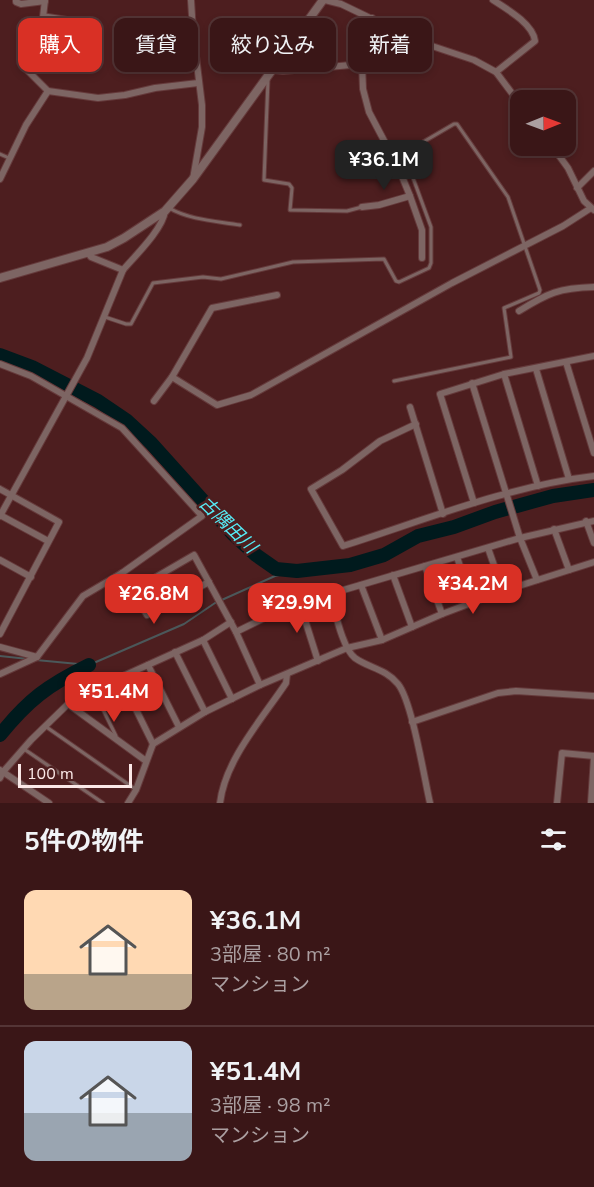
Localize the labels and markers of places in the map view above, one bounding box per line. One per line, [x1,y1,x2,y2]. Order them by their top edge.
pin: ¥36.1M [335,140,433,191]
pin: ¥34.2M [424,564,522,615]
pin: ¥26.8M [105,574,203,625]
pin: ¥29.9M [248,583,346,634]
pin: ¥51.4M [65,672,163,723]

